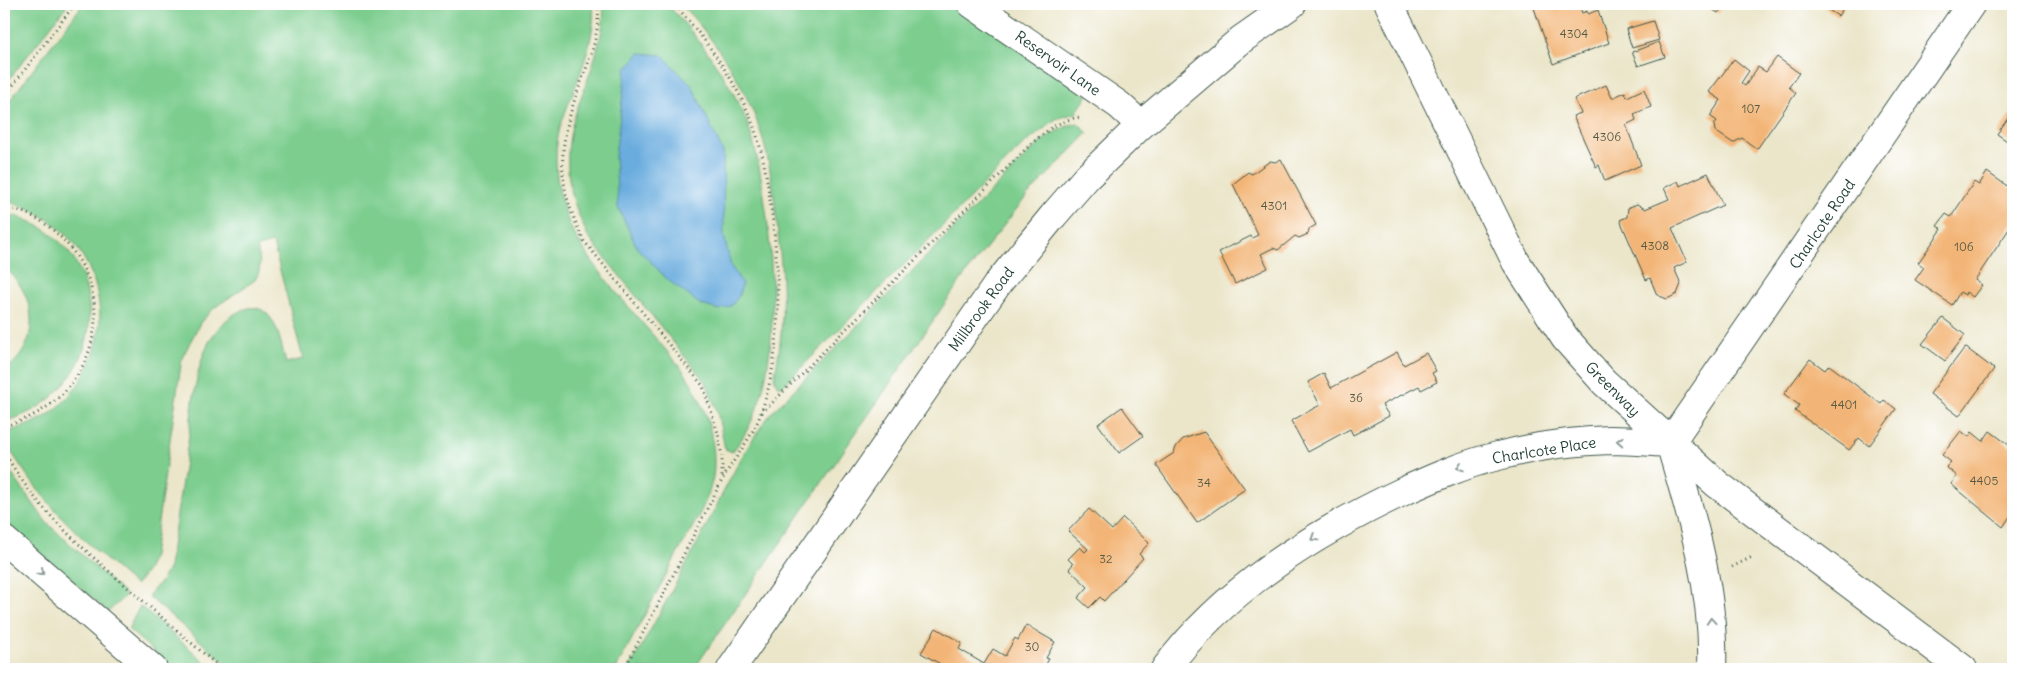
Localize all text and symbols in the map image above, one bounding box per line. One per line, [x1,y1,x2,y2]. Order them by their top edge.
street label: Reservoir Lane [1011,26,1105,100]
house number: 4304 [1560,26,1588,41]
house number: 107 [1742,101,1760,116]
house number: 4306 [1593,129,1621,144]
street label: Charlcote Road [1785,175,1859,272]
house number: 4301 [1261,198,1287,213]
house number: 4308 [1641,238,1669,253]
house number: 106 [1954,239,1974,254]
street label: Millbrook Road [944,263,1018,355]
street label: Greenway [1582,358,1644,420]
house number: 36 [1349,390,1363,405]
house number: 4401 [1831,397,1857,412]
street label: Charlcote Place [1491,432,1597,468]
one-way arrow [1616,435,1624,446]
one-way arrow [1457,462,1465,472]
house number: 4405 [1970,473,1998,488]
house number: 34 [1197,475,1211,490]
one-way arrow [1311,532,1320,541]
house number: 32 [1099,551,1113,566]
one-way arrow [35,566,44,575]
one-way arrow [1705,616,1716,624]
house number: 30 [1025,639,1039,654]

